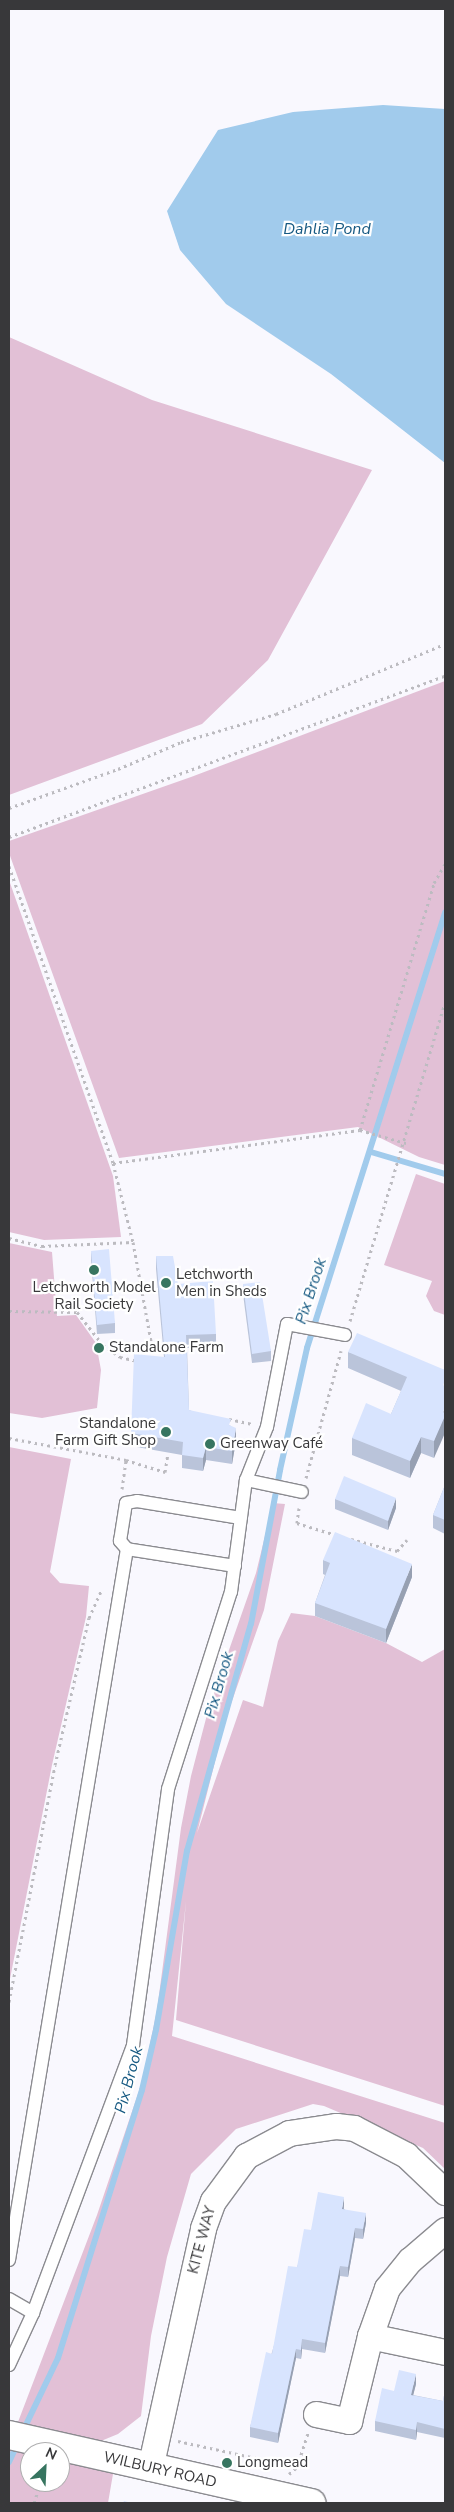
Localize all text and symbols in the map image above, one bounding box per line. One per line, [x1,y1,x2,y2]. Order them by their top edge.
water label: Dahlia Pond [283,219,371,239]
water label: Pix Brook [291,1255,331,1327]
marker: Letchworth Model Rail Society [88,1264,100,1276]
place label: Letchworth Men in Sheds [176,1265,267,1300]
marker: Letchworth Men in Sheds [160,1277,172,1289]
place label: Letchworth Model Rail Society [32,1278,156,1313]
place label: Standalone Farm [109,1339,224,1357]
marker: Standalone Farm [93,1342,105,1354]
place label: Standalone Farm Gift Shop [55,1414,156,1449]
marker: Standalone Farm Gift Shop [160,1426,172,1438]
place label: Greenway Café [220,1435,323,1453]
marker: Greenway Café [204,1438,216,1450]
water label: Pix Brook [200,1649,238,1721]
water label: Pix Brook [111,2044,147,2116]
street label: KITE WAY [184,2204,220,2276]
north arrow [20,2442,70,2492]
text: N [42,2443,60,2465]
street label: WILBURY ROAD [102,2448,218,2492]
place label: Longmead [237,2454,308,2472]
marker: Longmead [221,2457,233,2469]

